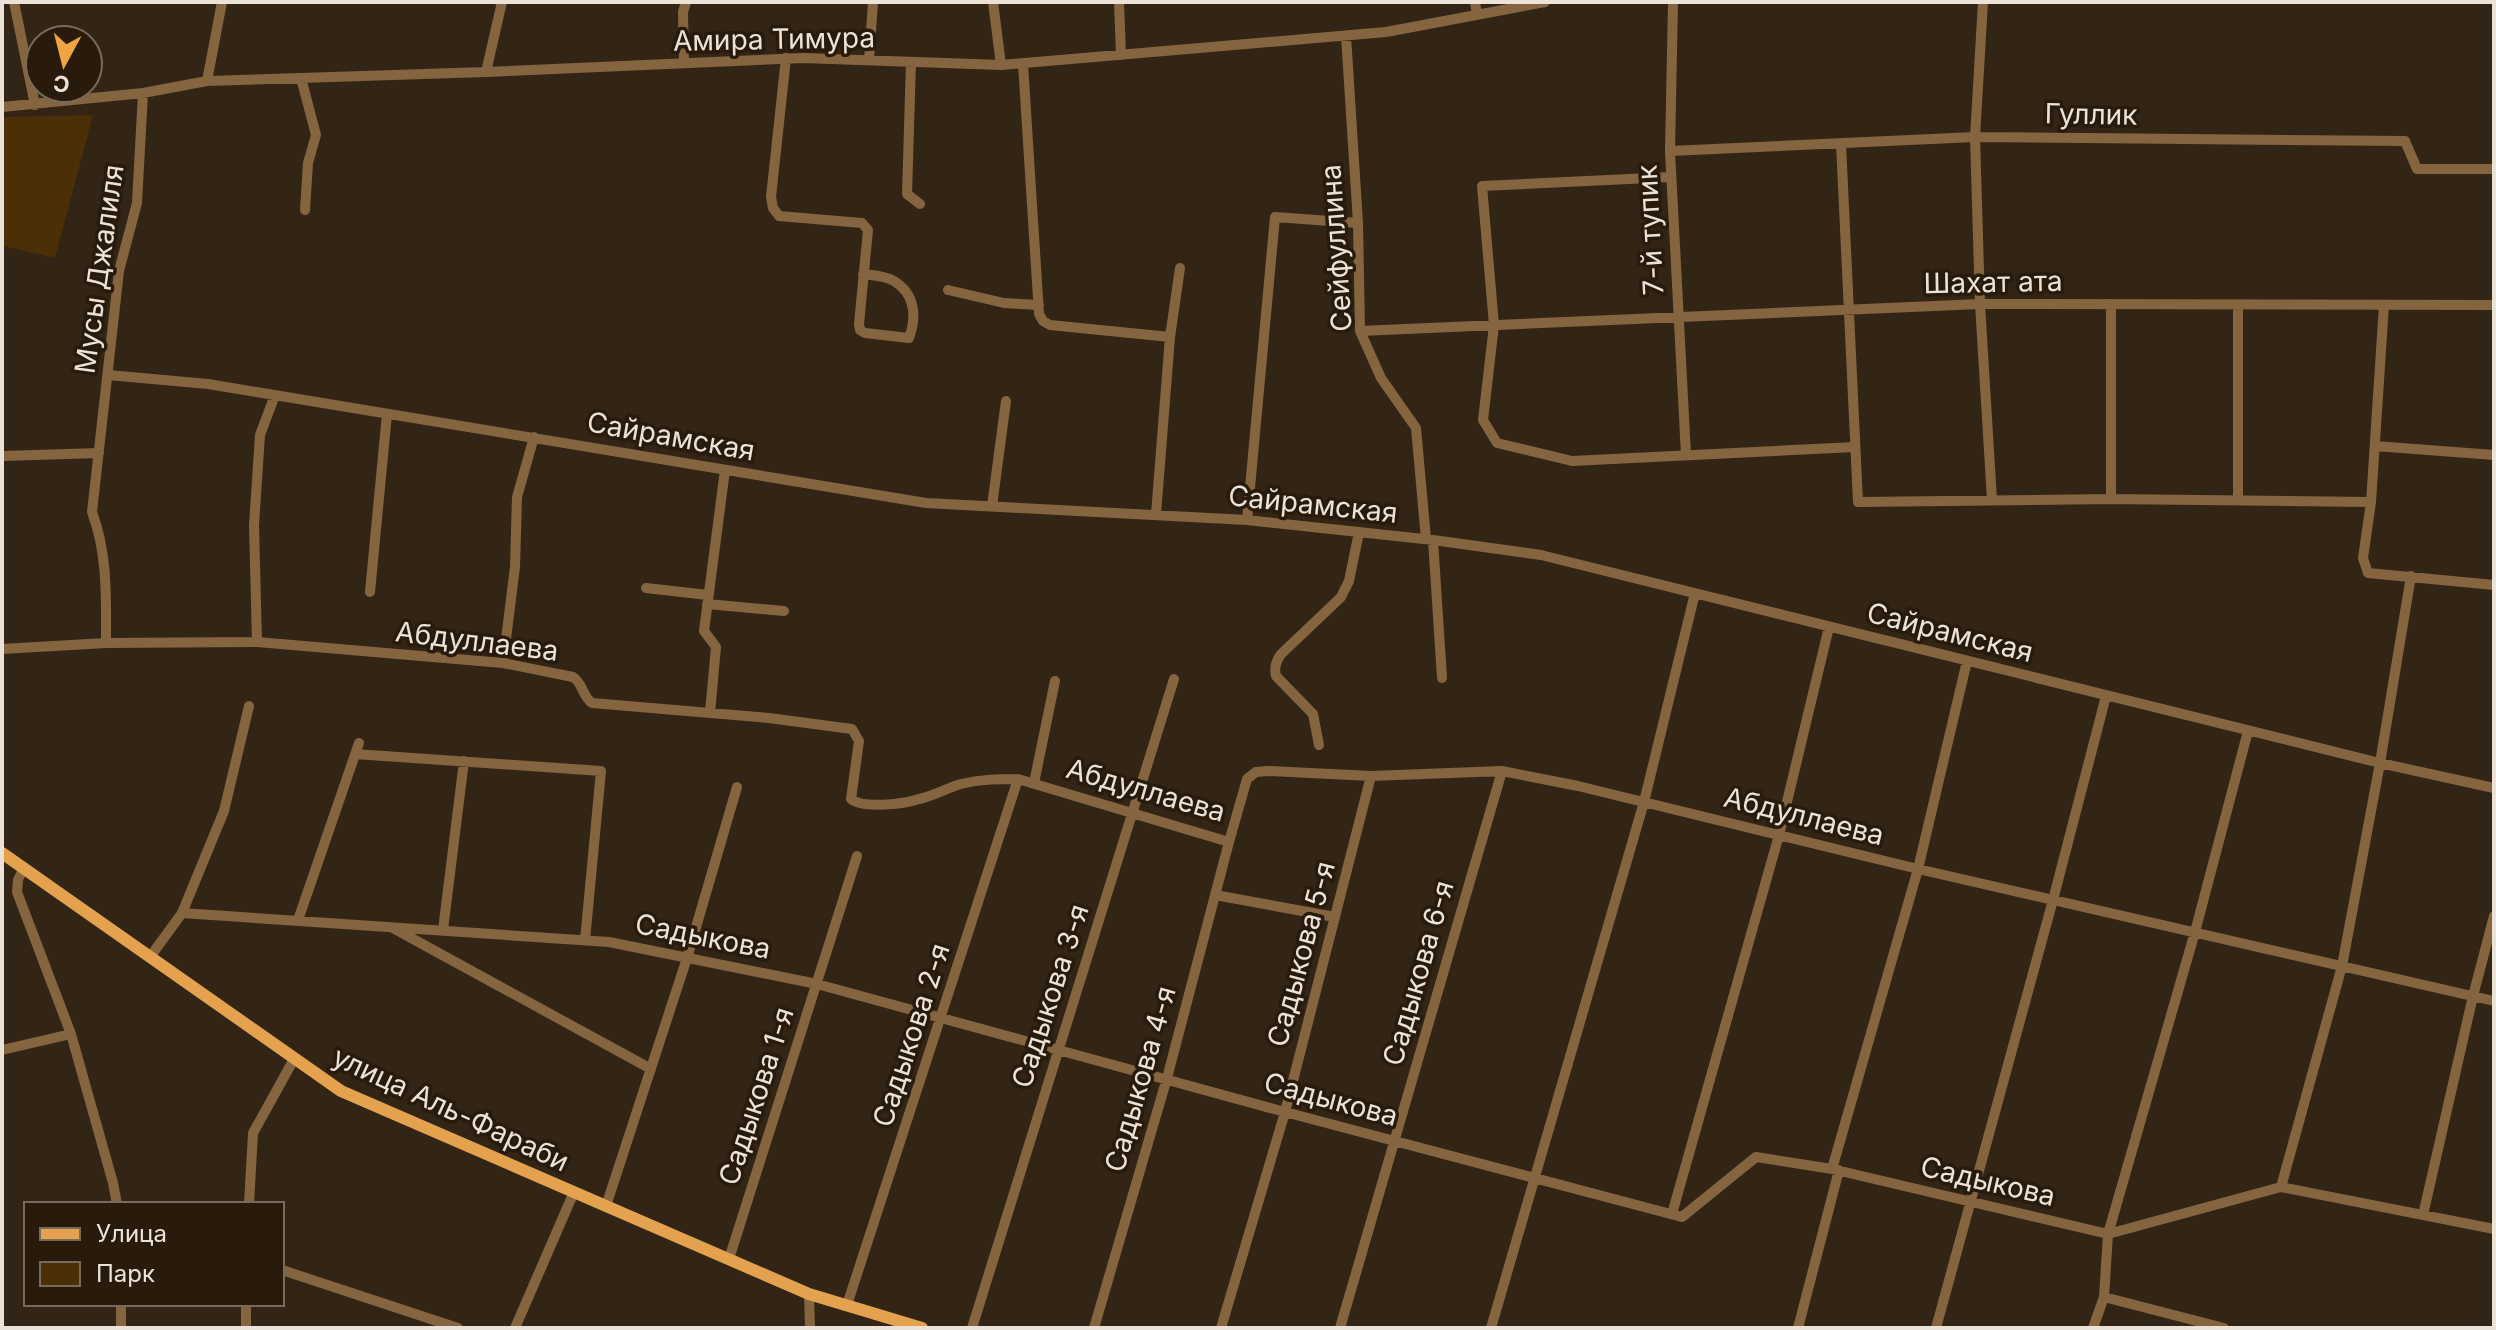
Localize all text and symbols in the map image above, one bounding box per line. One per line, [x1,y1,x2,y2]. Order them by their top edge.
street label: Амира Тимура [673,20,875,58]
north arrow [24,24,104,104]
text: С [52,70,71,98]
street label: Гуллик [2044,96,2138,132]
street label: Мусы Джалиля [68,162,130,376]
street label: Сейфуллина [1313,163,1359,333]
street label: 7-й тупик [1630,164,1670,296]
street label: Шахат ата [1923,264,2063,300]
street label: Сайрамская [584,405,758,467]
street label: Сайрамская [1227,478,1399,530]
street label: Сайрамская [1863,595,2037,669]
street label: Абдуллаева [394,614,560,668]
street label: Абдуллаева [1063,751,1229,829]
street label: Абдуллаева [1720,780,1888,852]
street label: Садыкова 5-я [1260,858,1342,1050]
street label: Садыкова 6-я [1375,877,1461,1069]
street label: Садыкова 3-я [1004,900,1096,1092]
street label: Садыкова [632,906,774,966]
street label: Садыкова 2-я [865,939,957,1131]
street label: Садыкова 4-я [1097,982,1183,1176]
street label: Садыкова 1-я [711,1003,801,1189]
street label: улица Аль-Фараби [328,1039,574,1179]
street label: Садыкова [1260,1065,1402,1133]
street label: Садыкова [1917,1149,2059,1213]
legend [24,1202,284,1306]
text: Улица [96,1219,167,1248]
text: Парк [96,1259,155,1288]

